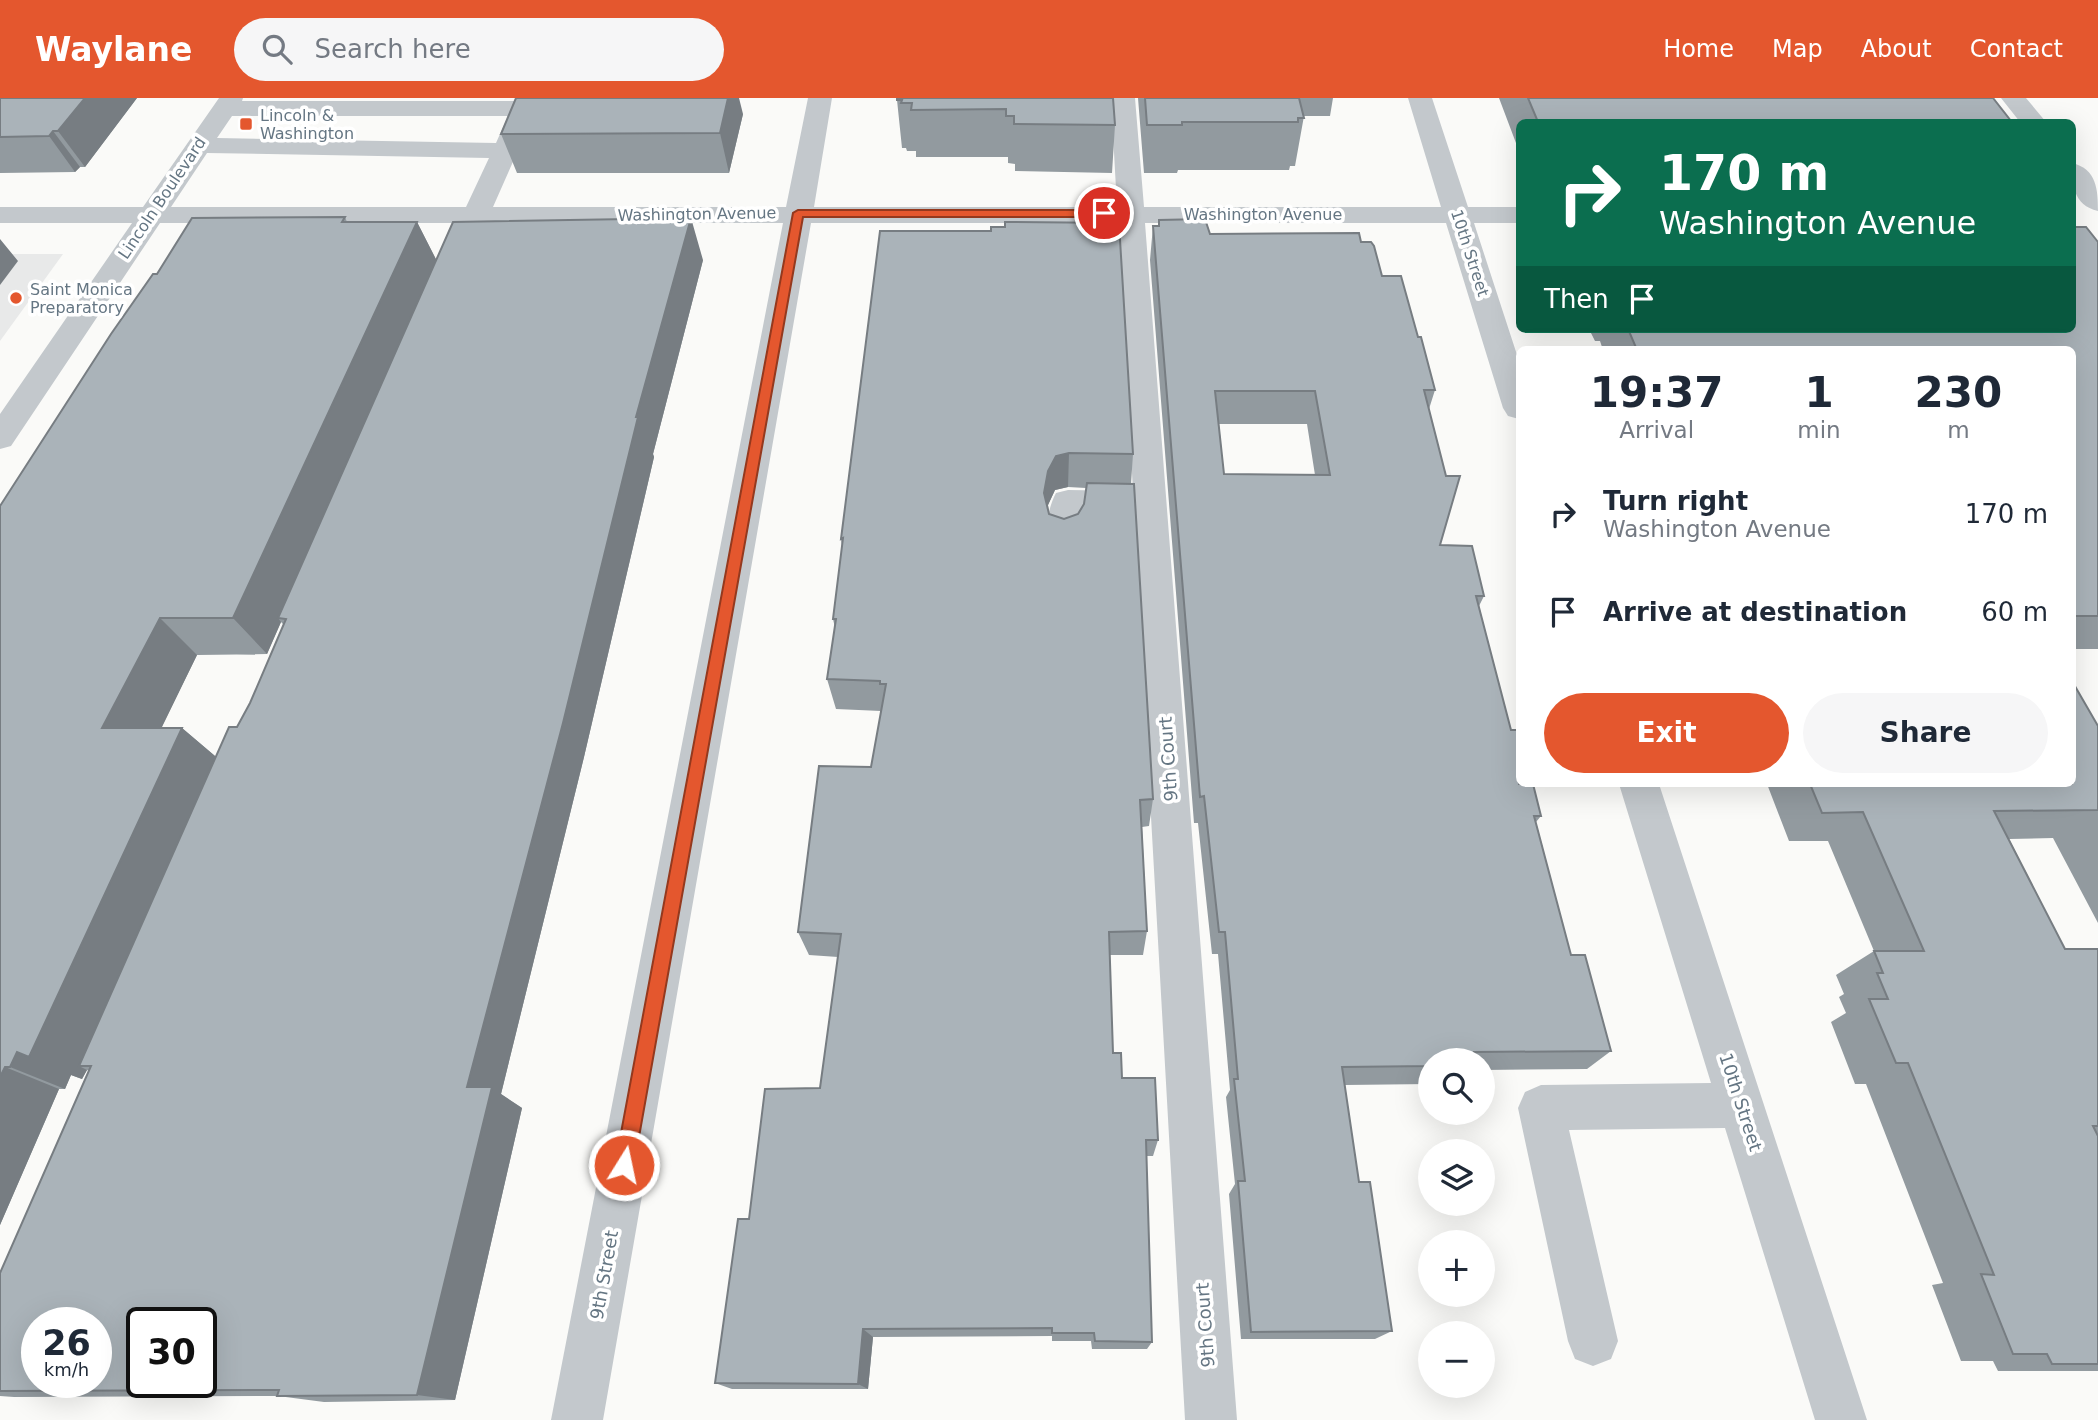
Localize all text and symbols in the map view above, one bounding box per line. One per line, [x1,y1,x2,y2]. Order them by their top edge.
search box [234,18,724,81]
text: Waylane [35,30,192,69]
icon: search [258,30,296,68]
text: Search here [314,34,471,64]
text: Home [1663,35,1734,63]
text: Map [1772,35,1823,63]
text: About [1861,35,1932,63]
text: Contact [1970,35,2063,63]
place label: Lincoln & Washington [260,106,354,143]
marker: Lincoln & Washington [238,116,254,132]
street label: Lincoln Boulevard [114,134,210,262]
text: 170 m [1659,145,1829,202]
icon: right [1544,147,1635,238]
pin [1074,183,1134,243]
icon: arrive [1085,194,1123,232]
street label: Washington Avenue [618,203,776,225]
text: Washington Avenue [1659,204,1976,242]
street label: Washington Avenue [1184,205,1342,224]
street label: 10th Street [1447,207,1493,299]
place label: Saint Monica Preparatory [30,280,133,317]
icon: arrive [1623,280,1661,318]
text: Then [1544,284,1609,314]
marker: Saint Monica Preparatory [8,290,24,306]
text: 19:37 [1590,368,1724,417]
text: 1 [1804,368,1834,417]
text: 230 [1915,368,2002,417]
text: Arrival [1619,417,1694,443]
text: min [1797,417,1841,443]
text: m [1947,417,1970,443]
text: Turn right [1603,486,1748,516]
icon: right [1544,495,1582,533]
text: 170 m [1965,499,2048,529]
text: Washington Avenue [1603,516,1831,542]
icon: arrive [1544,593,1582,631]
text: Arrive at destination [1603,597,1907,627]
text: 60 m [1981,597,2048,627]
button: Exit [1544,693,1789,773]
button: Share [1803,693,2048,773]
street label: 9th Court [1155,716,1181,802]
map controls [1418,1048,1495,1398]
button: search [1418,1048,1495,1125]
street label: 10th Street [1715,1050,1767,1154]
position arrow [587,1128,661,1202]
button: layers [1418,1139,1495,1216]
street label: 9th Street [586,1229,622,1321]
button: + [1418,1230,1495,1307]
street label: 9th Court [1192,1282,1218,1368]
speed limit sign: 30 [126,1307,217,1398]
button: − [1418,1321,1495,1398]
text: 26 [42,1323,91,1363]
text: km/h [44,1359,89,1380]

